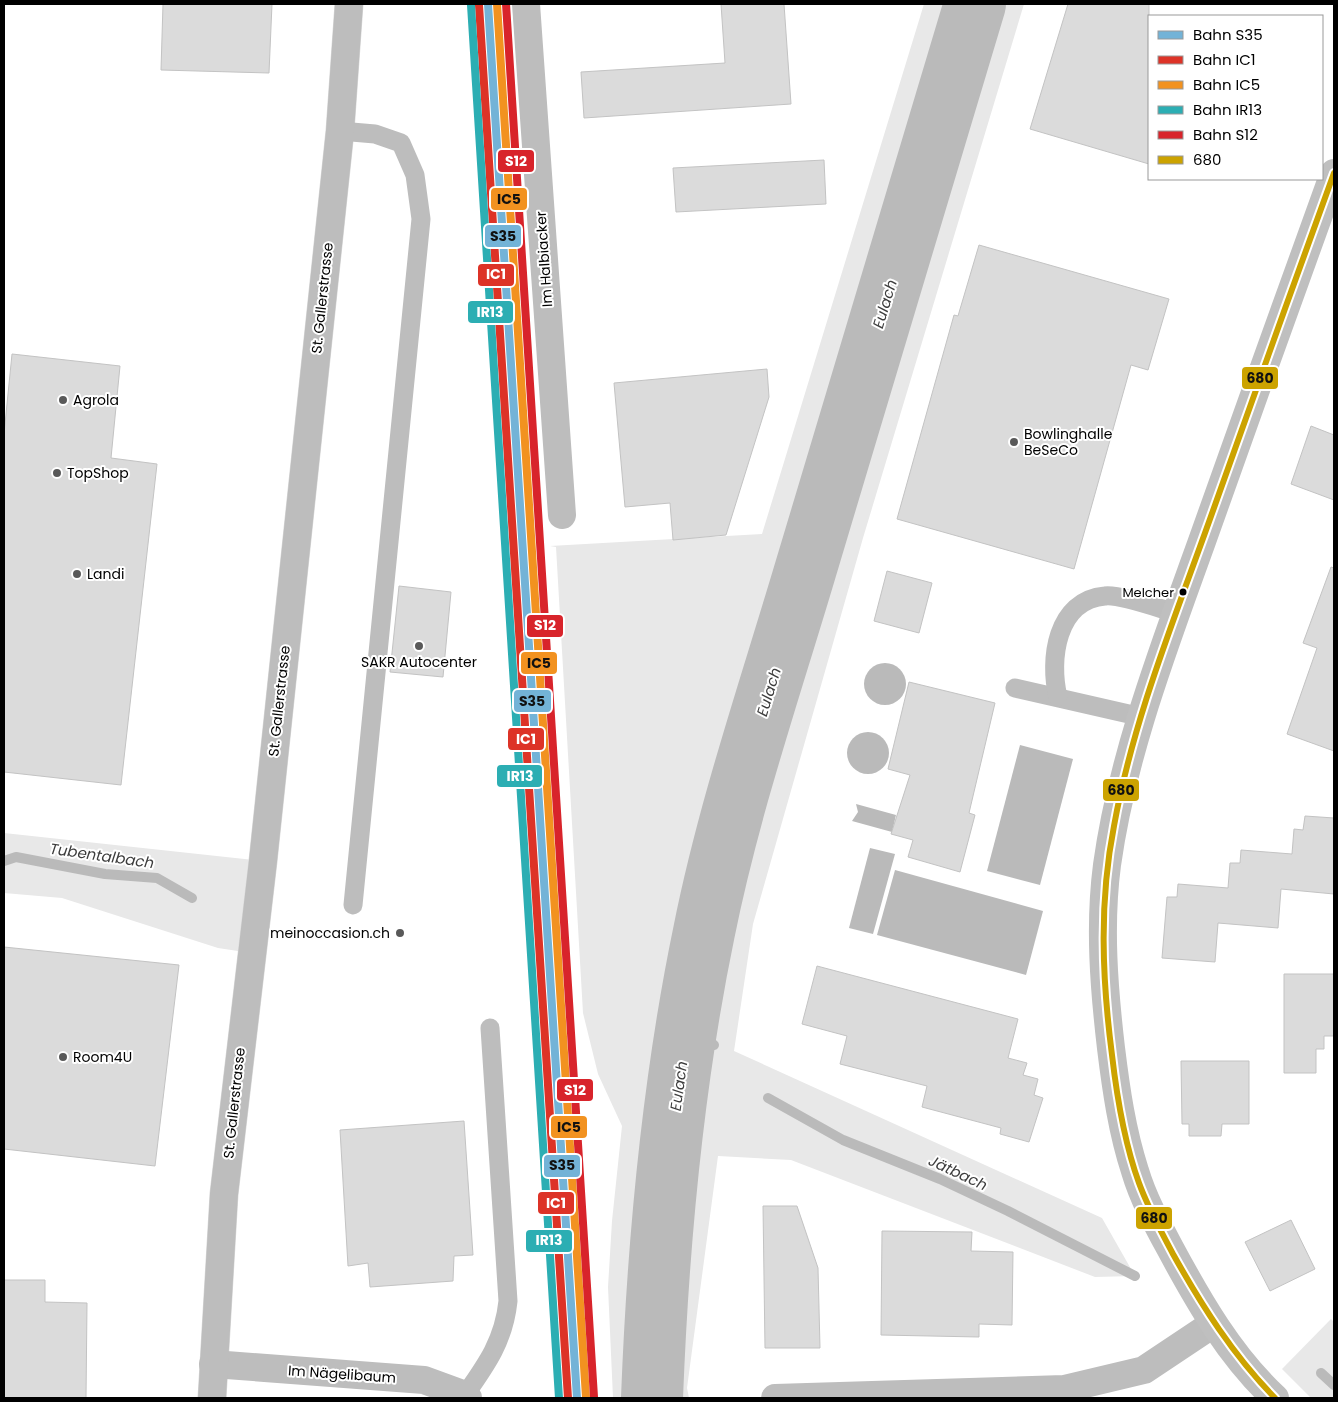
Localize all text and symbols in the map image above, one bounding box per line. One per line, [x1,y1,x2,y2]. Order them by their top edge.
legend [1148,15,1323,180]
text: Bahn S35 [1193,24,1263,45]
text: Bahn IC1 [1193,49,1256,70]
text: Bahn IC5 [1193,74,1260,95]
text: Bahn IR13 [1193,99,1262,120]
text: Bahn S12 [1193,124,1258,145]
line badge: S12 [497,149,535,173]
text: 680 [1193,149,1221,170]
text: S12 [505,151,527,171]
line badge: IC5 [490,187,528,211]
text: IC5 [497,189,521,209]
street label: Im Halbiacker [531,210,557,308]
line badge: S35 [484,224,522,248]
text: S35 [490,226,516,246]
street label: St. Gallerstrasse [306,241,338,355]
line badge: IC1 [477,263,515,287]
text: IC1 [486,264,506,284]
water label: Eulach [867,277,902,331]
line badge: IR13 [467,300,514,324]
text: IR13 [477,302,504,322]
line badge: 680 [1241,366,1279,390]
text: 680 [1246,368,1274,388]
place label: Agrola [73,390,119,410]
marker: Agrola [57,394,69,406]
place label: Bowlinghalle BeSeCo [1024,424,1113,460]
marker: Bowlinghalle BeSeCo [1008,436,1020,448]
place label: TopShop [67,463,129,483]
marker: TopShop [51,467,63,479]
place label: Landi [87,564,124,584]
marker: Landi [71,568,83,580]
place label: Melcher [1122,583,1174,602]
marker: Melcher [1178,587,1188,597]
line badge: S12 [526,614,564,638]
text: S12 [534,615,556,635]
marker: SAKR Autocenter [413,640,425,652]
street label: St. Gallerstrasse [263,644,295,758]
line badge: IC5 [520,651,558,675]
place label: SAKR Autocenter [361,652,477,672]
text: IC5 [527,653,551,673]
water label: Eulach [751,665,786,719]
line badge: S35 [513,689,552,713]
text: S35 [519,691,545,711]
line badge: IC1 [507,727,545,751]
text: IC1 [516,729,536,749]
line badge: IR13 [496,764,543,788]
text: IR13 [507,766,534,786]
line badge: 680 [1102,778,1140,802]
text: 680 [1107,780,1135,800]
water label: Tubentalbach [49,838,156,873]
place label: meinoccasion.ch [270,923,390,943]
marker: meinoccasion.ch [394,927,406,939]
street label: St. Gallerstrasse [218,1046,250,1160]
place label: Room4U [73,1047,132,1067]
marker: Room4U [57,1051,69,1063]
water label: Eulach [665,1060,692,1112]
line badge: S12 [556,1078,594,1102]
text: S12 [564,1080,586,1100]
line badge: IC5 [550,1115,588,1139]
text: IC5 [557,1117,581,1137]
water label: Jätbach [925,1150,991,1195]
line badge: S35 [543,1154,581,1178]
text: S35 [549,1155,575,1175]
line badge: IC1 [537,1191,575,1215]
text: IC1 [546,1193,566,1213]
line badge: 680 [1135,1206,1173,1230]
text: 680 [1140,1208,1168,1228]
line badge: IR13 [525,1229,573,1253]
text: IR13 [536,1230,563,1250]
street label: Im Nägelibaum [287,1360,397,1388]

